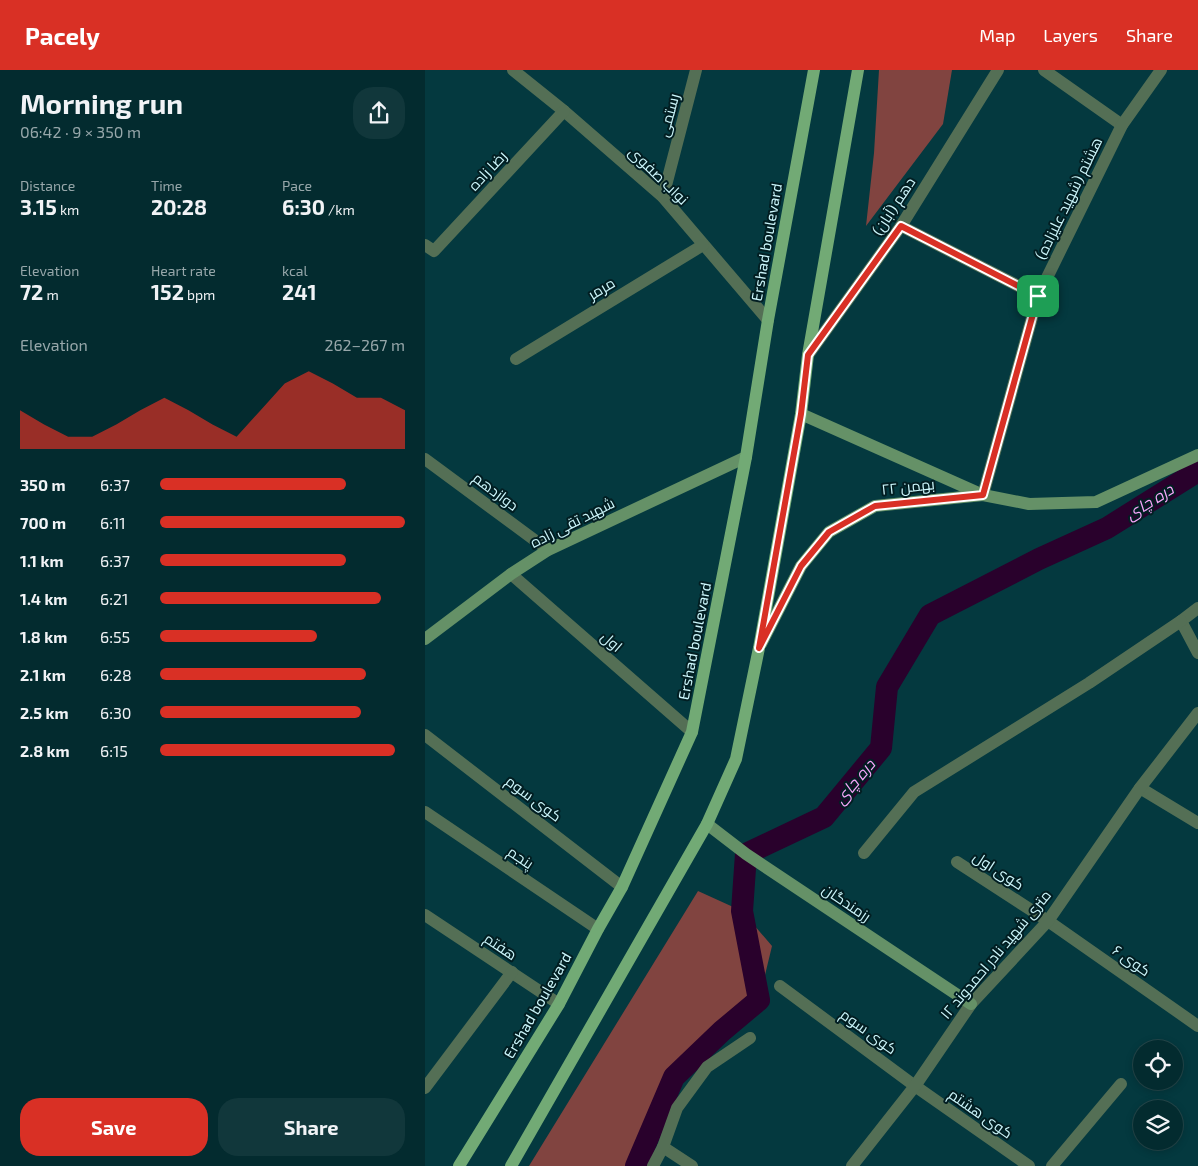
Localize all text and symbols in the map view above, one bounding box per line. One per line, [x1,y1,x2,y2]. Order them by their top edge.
text: Pacely [25,21,100,50]
text: Map [979,24,1015,46]
text: Layers [1043,24,1098,46]
text: Share [1126,24,1173,46]
text: Morning run [20,86,183,120]
button: share [353,87,405,139]
street label: رستمی [654,91,684,139]
text: 06:42 · 9 × 350 m [20,122,141,141]
street label: هشتم (شهید علیزاده) [1031,134,1107,263]
street label: نواب صفوی [624,142,693,209]
street label: رضا زاده [464,146,511,194]
street label: دهم (آبان) [868,174,920,240]
text: Distance [20,177,75,194]
text: Time [151,177,182,194]
text: Pace [282,177,312,194]
street label: Ershad boulevard [747,182,785,302]
text: 3.15 [20,194,57,219]
text: 20:28 [151,194,207,219]
text: 6:30 [282,194,325,219]
text: km [57,201,79,218]
text: /km [325,201,355,218]
text: Elevation [20,262,79,279]
text: Heart rate [151,262,216,279]
text: kcal [282,262,308,279]
street label: مرمر [583,273,618,304]
pin [1017,275,1059,317]
text: 72 [20,279,43,304]
text: 152 [151,279,184,304]
text: 241 [282,279,317,304]
icon: arrive [1024,282,1052,310]
text: m [43,286,59,303]
text: bpm [184,286,215,303]
text: Elevation [20,335,88,354]
text: 262–267 m [324,335,405,354]
street label: دوازدهم [468,468,522,516]
street label: ۲۲ بهمن [880,474,936,500]
text: 350 m [20,475,66,494]
text: 6:37 [100,475,130,494]
water label: دره چای [1122,478,1179,525]
street label: شهید تقی زاده [527,493,618,553]
text: 700 m [20,513,66,532]
text: 6:11 [100,513,126,532]
text: 1.1 km [20,551,64,570]
text: 6:37 [100,551,130,570]
street label: Ershad boulevard [674,581,714,701]
text: 1.4 km [20,589,67,608]
text: 6:21 [100,589,128,608]
text: 1.8 km [20,627,67,646]
text: 6:55 [100,627,130,646]
street label: اول [597,627,626,656]
text: 2.1 km [20,665,66,684]
text: 6:28 [100,665,132,684]
text: 2.5 km [20,703,69,722]
text: 6:30 [100,703,131,722]
text: 2.8 km [20,741,70,760]
text: 6:15 [100,741,128,760]
water label: دره چای [830,754,881,809]
street label: کوی سوم [501,771,565,826]
street label: پنجم [504,842,537,874]
street label: کوی اول [969,847,1028,895]
street label: رزمندگان [818,879,875,926]
street label: ۱۲ متری شهید نادر احمدوند [936,886,1056,1023]
street label: هفتم [480,929,521,965]
street label: کوی ۶ [1108,941,1154,981]
street label: Ershad boulevard [499,949,575,1061]
street label: کوی سوم [836,1005,901,1059]
map controls [1133,1040,1183,1150]
button: locate [1133,1040,1183,1090]
street label: کوی هشتم [944,1084,1016,1143]
button: Save [20,1098,208,1156]
button: Share [218,1098,405,1156]
button: layers [1133,1100,1183,1150]

